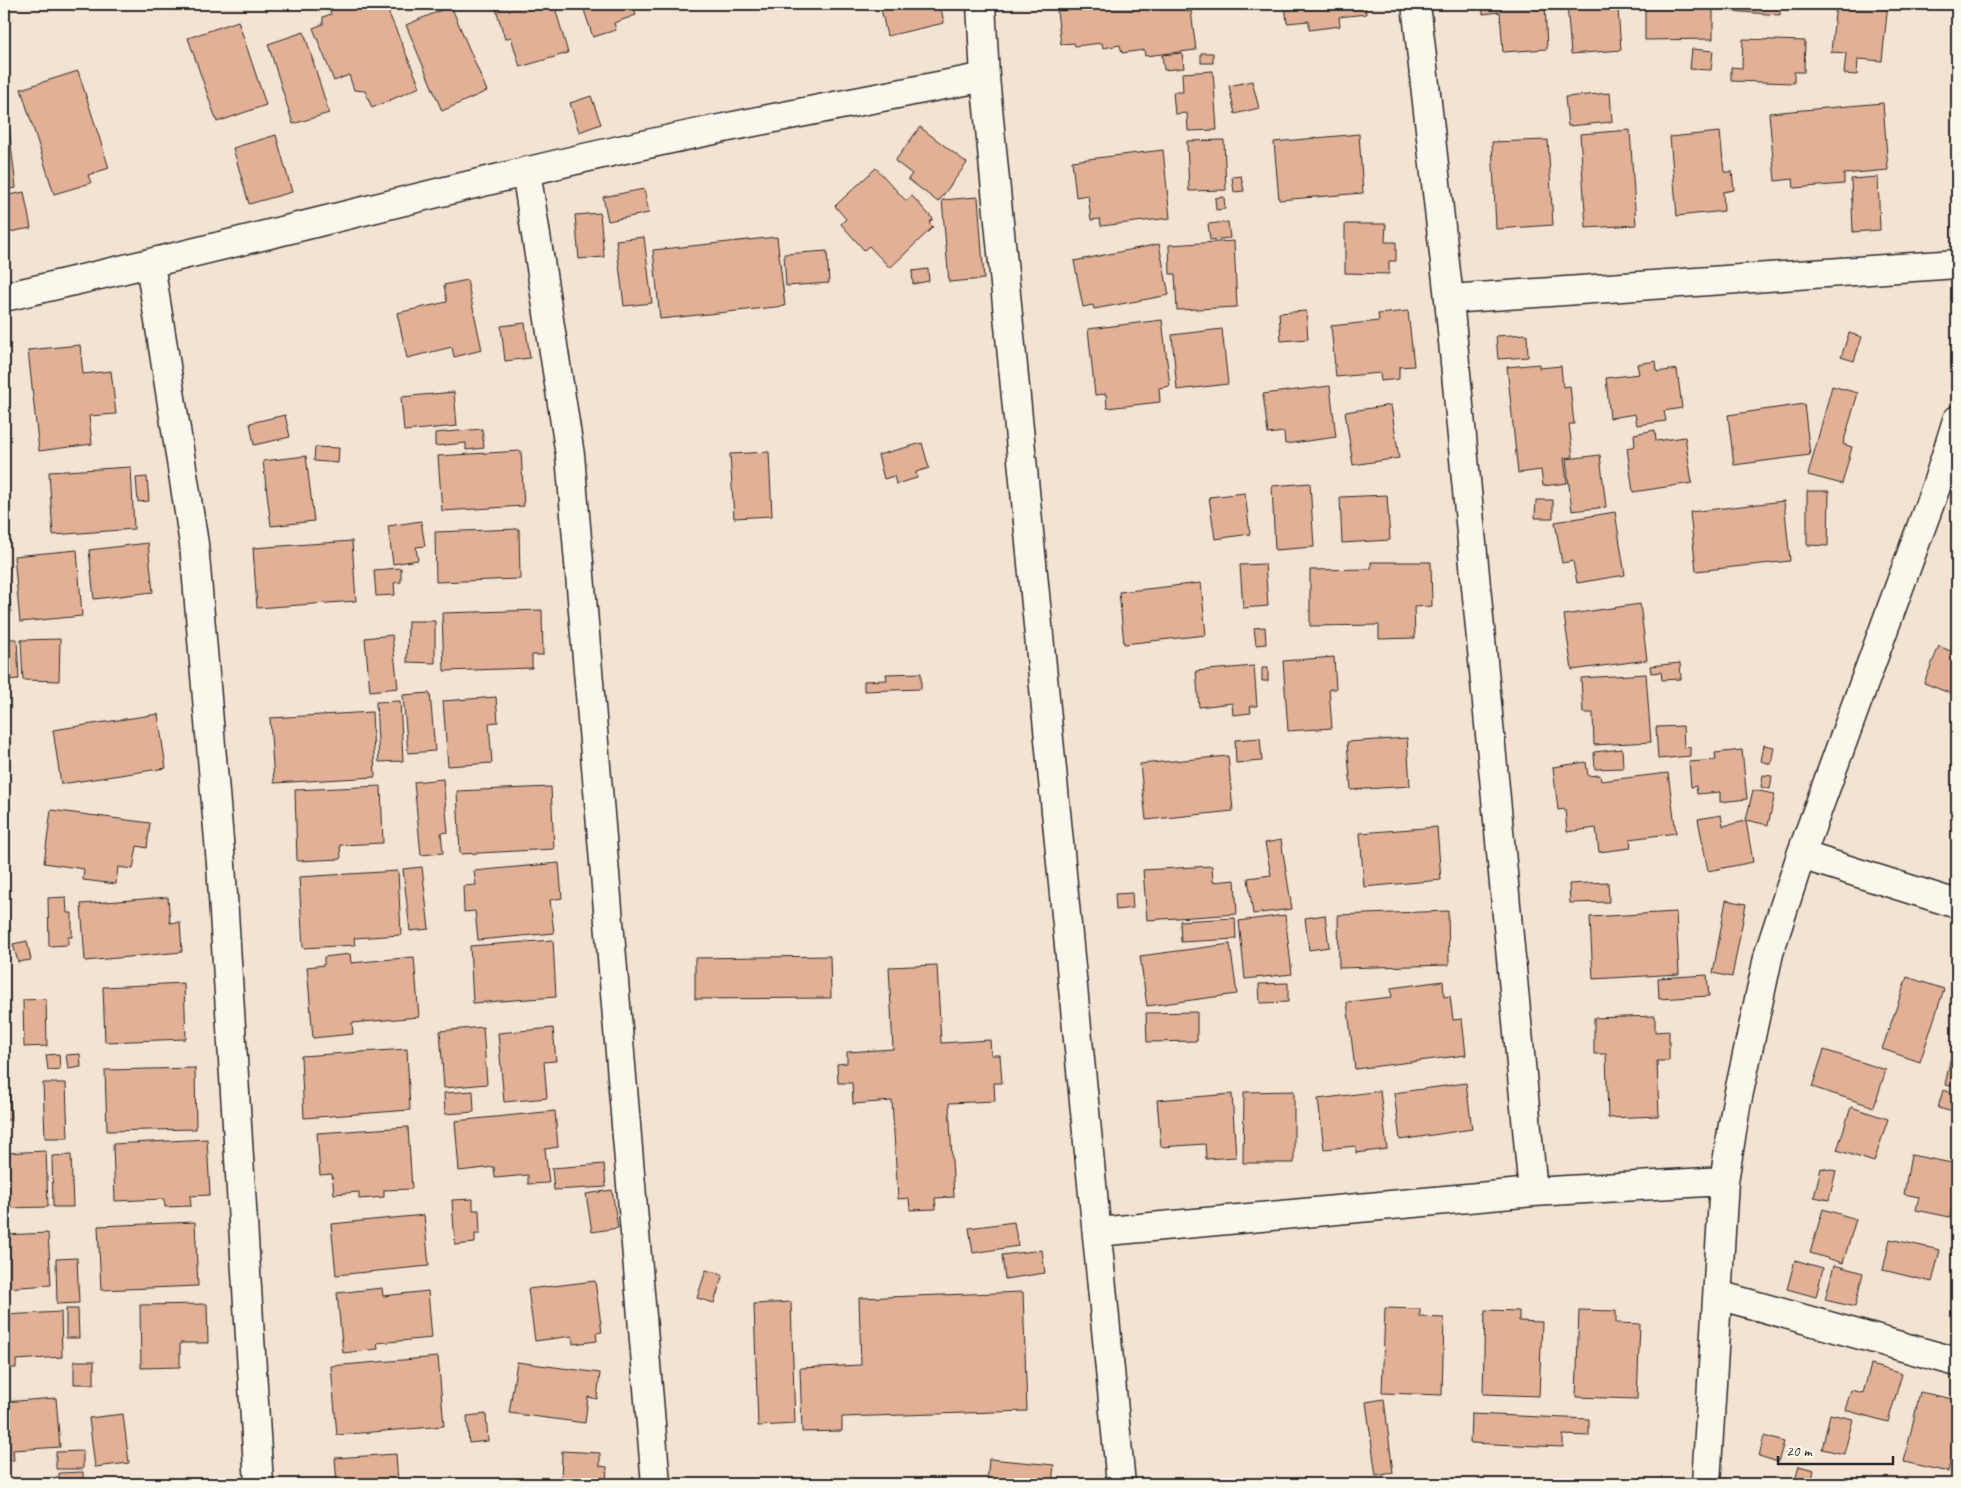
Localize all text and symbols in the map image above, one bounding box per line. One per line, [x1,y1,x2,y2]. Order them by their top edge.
scale bar [1778,1433,1894,1465]
text: 20 m [1786,1442,1813,1461]

